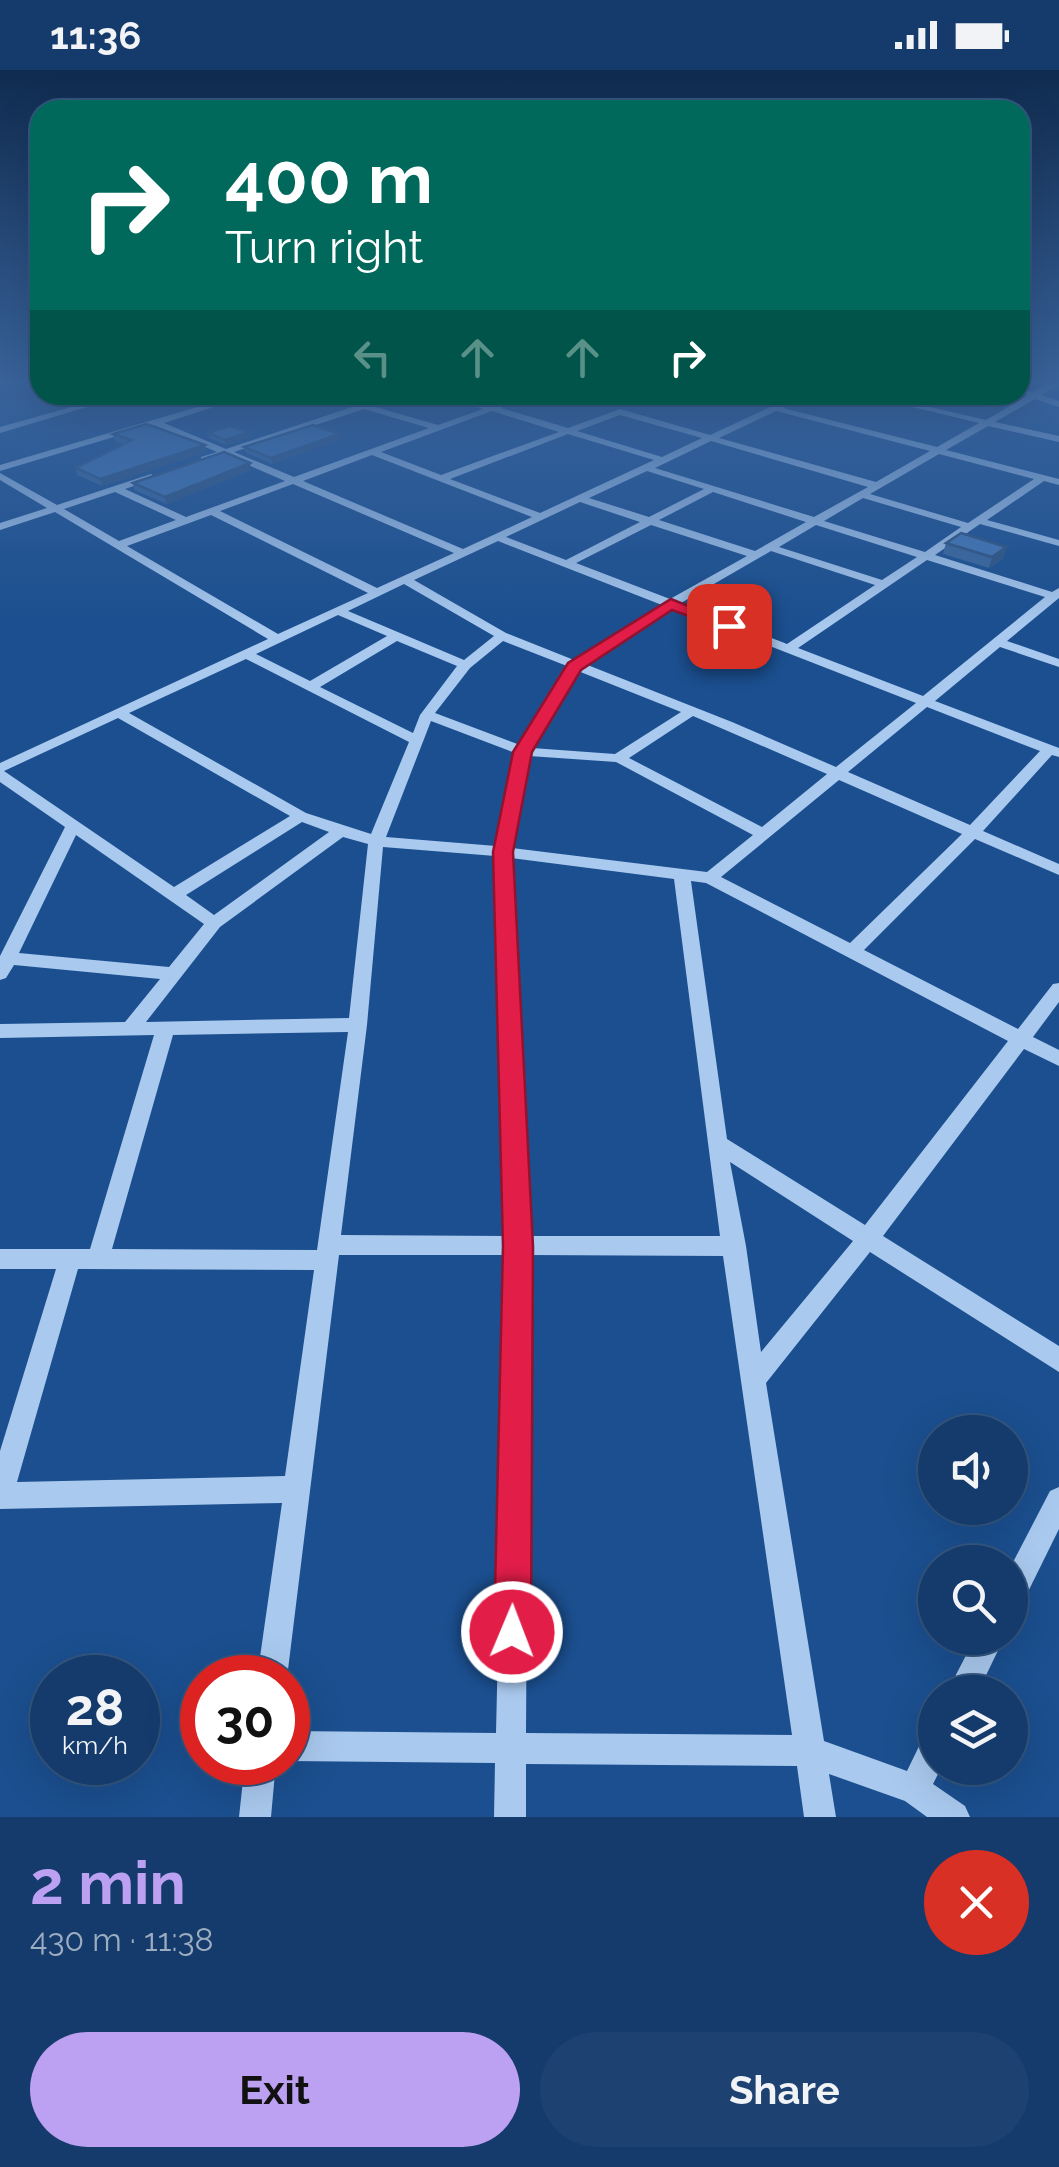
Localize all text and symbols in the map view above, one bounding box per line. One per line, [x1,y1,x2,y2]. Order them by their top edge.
text: 11:36 [50,13,141,58]
text: 400 m [225,137,433,219]
icon: right [60,140,190,270]
text: Turn right [225,221,423,274]
icon: left [345,330,400,385]
icon: ahead [450,330,505,385]
icon: ahead [555,330,610,385]
icon: right [660,330,715,385]
pin [687,584,772,669]
icon: arrive [702,599,757,654]
map controls [918,1415,1028,1785]
button: sound [918,1415,1028,1525]
button: search [918,1545,1028,1655]
position arrow [460,1580,564,1684]
speed limit sign: 30 [180,1655,310,1785]
button: layers [918,1675,1028,1785]
text: 28 [66,1678,124,1737]
text: km/h [62,1730,128,1760]
text: 2 min [30,1848,186,1918]
button: close [924,1850,1029,1955]
text: 430 m · 11:38 [30,1921,214,1958]
button: Exit [30,2032,520,2147]
button: Share [540,2032,1029,2147]

